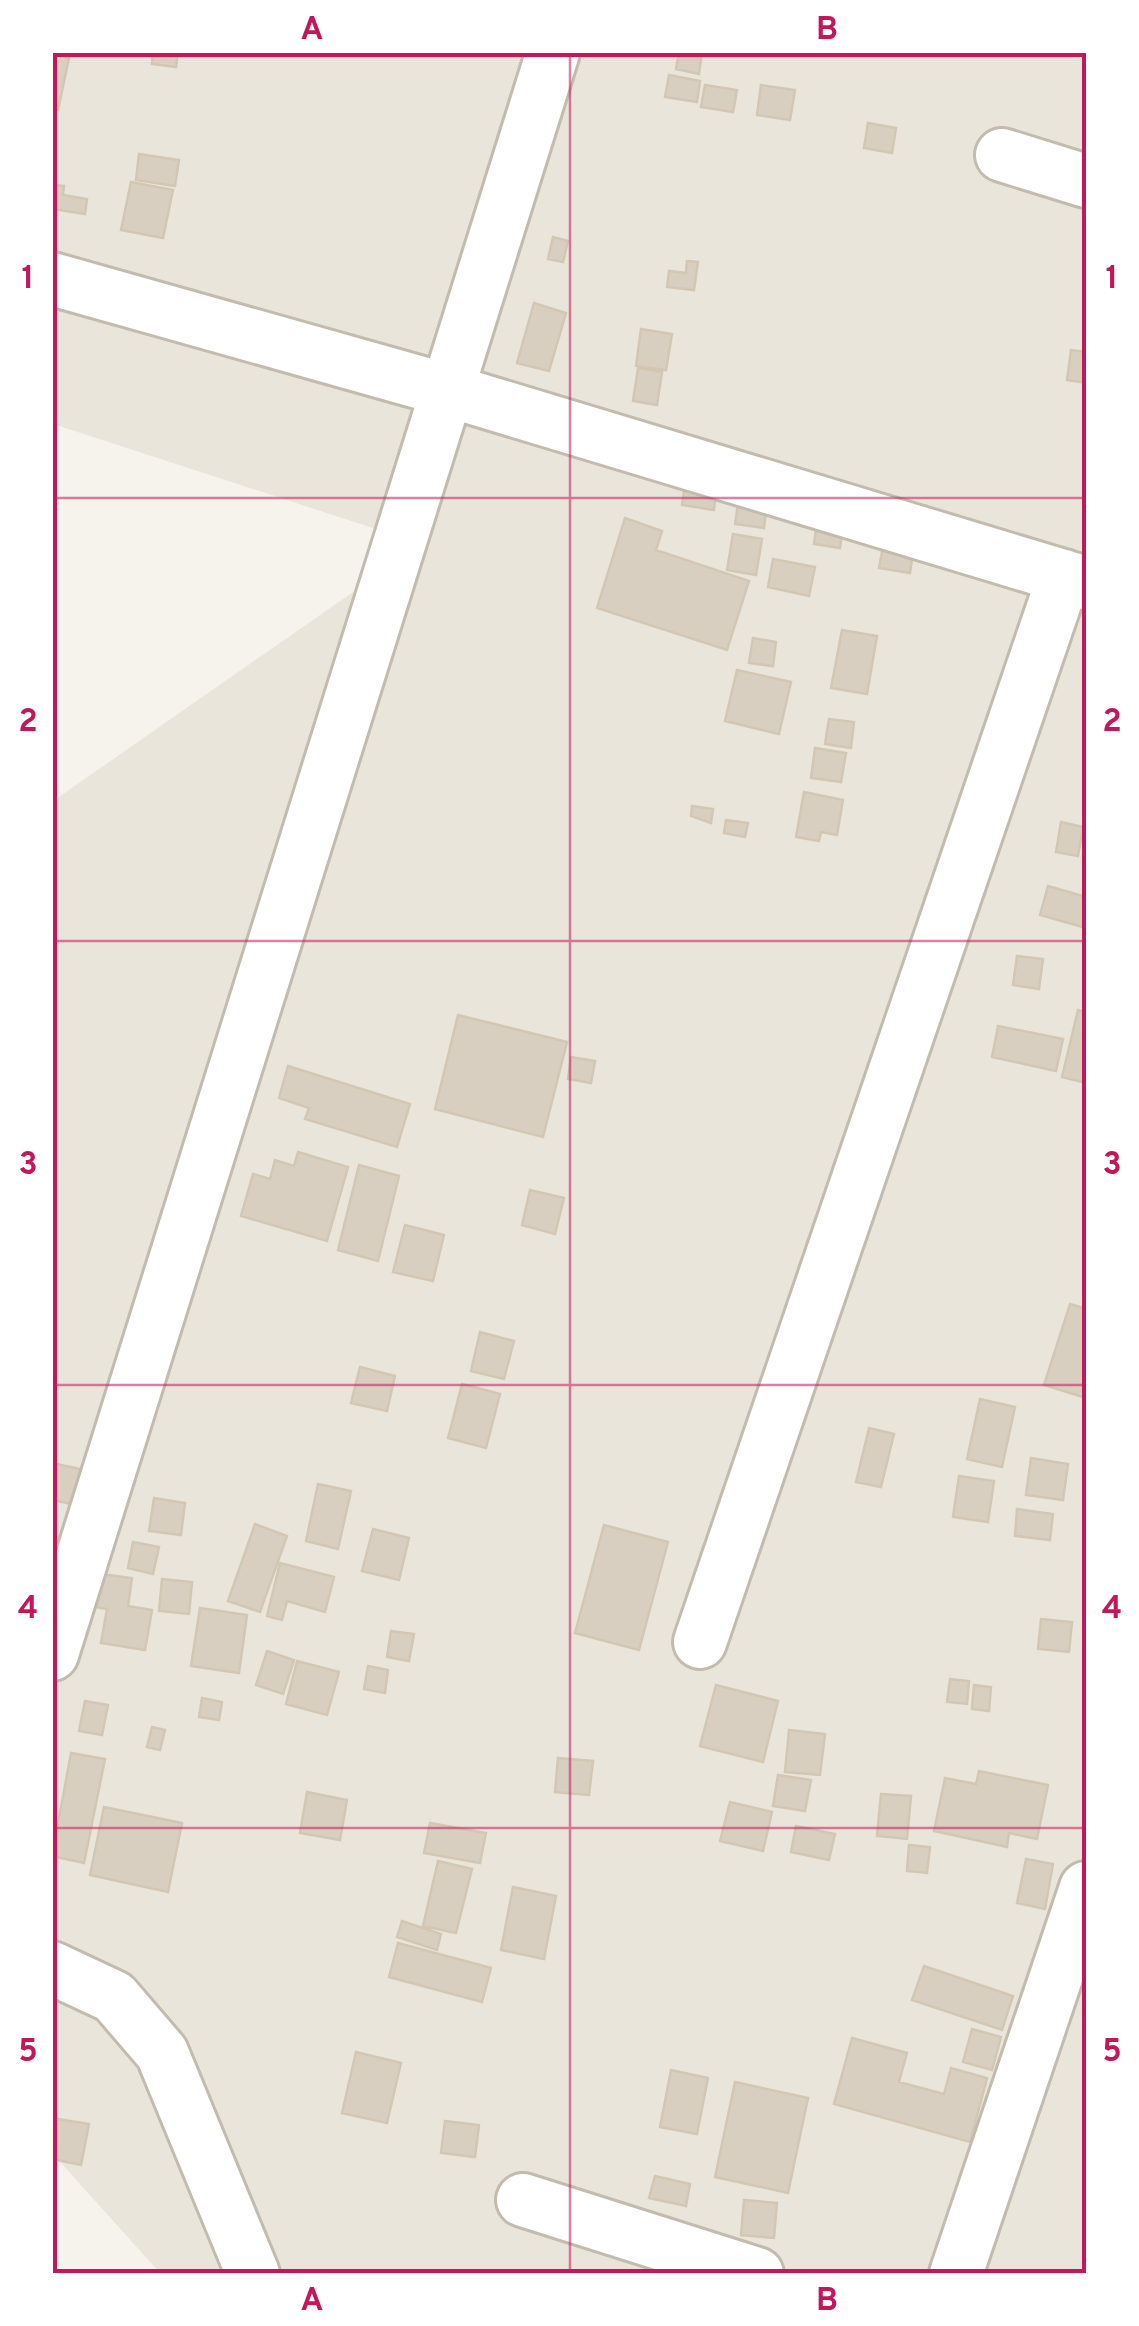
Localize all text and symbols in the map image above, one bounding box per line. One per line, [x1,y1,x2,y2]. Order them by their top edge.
text: A [301,11,323,51]
text: B [816,11,838,51]
text: 1 [22,260,34,300]
text: 1 [1106,260,1118,300]
text: 2 [18,703,38,743]
text: 2 [1102,703,1122,743]
text: 3 [18,1146,38,1186]
text: 3 [1102,1146,1122,1186]
text: 4 [18,1590,38,1630]
text: 4 [1102,1590,1122,1630]
text: 5 [18,2033,38,2073]
text: 5 [1102,2033,1122,2073]
text: A [301,2282,323,2322]
text: B [816,2282,838,2322]

